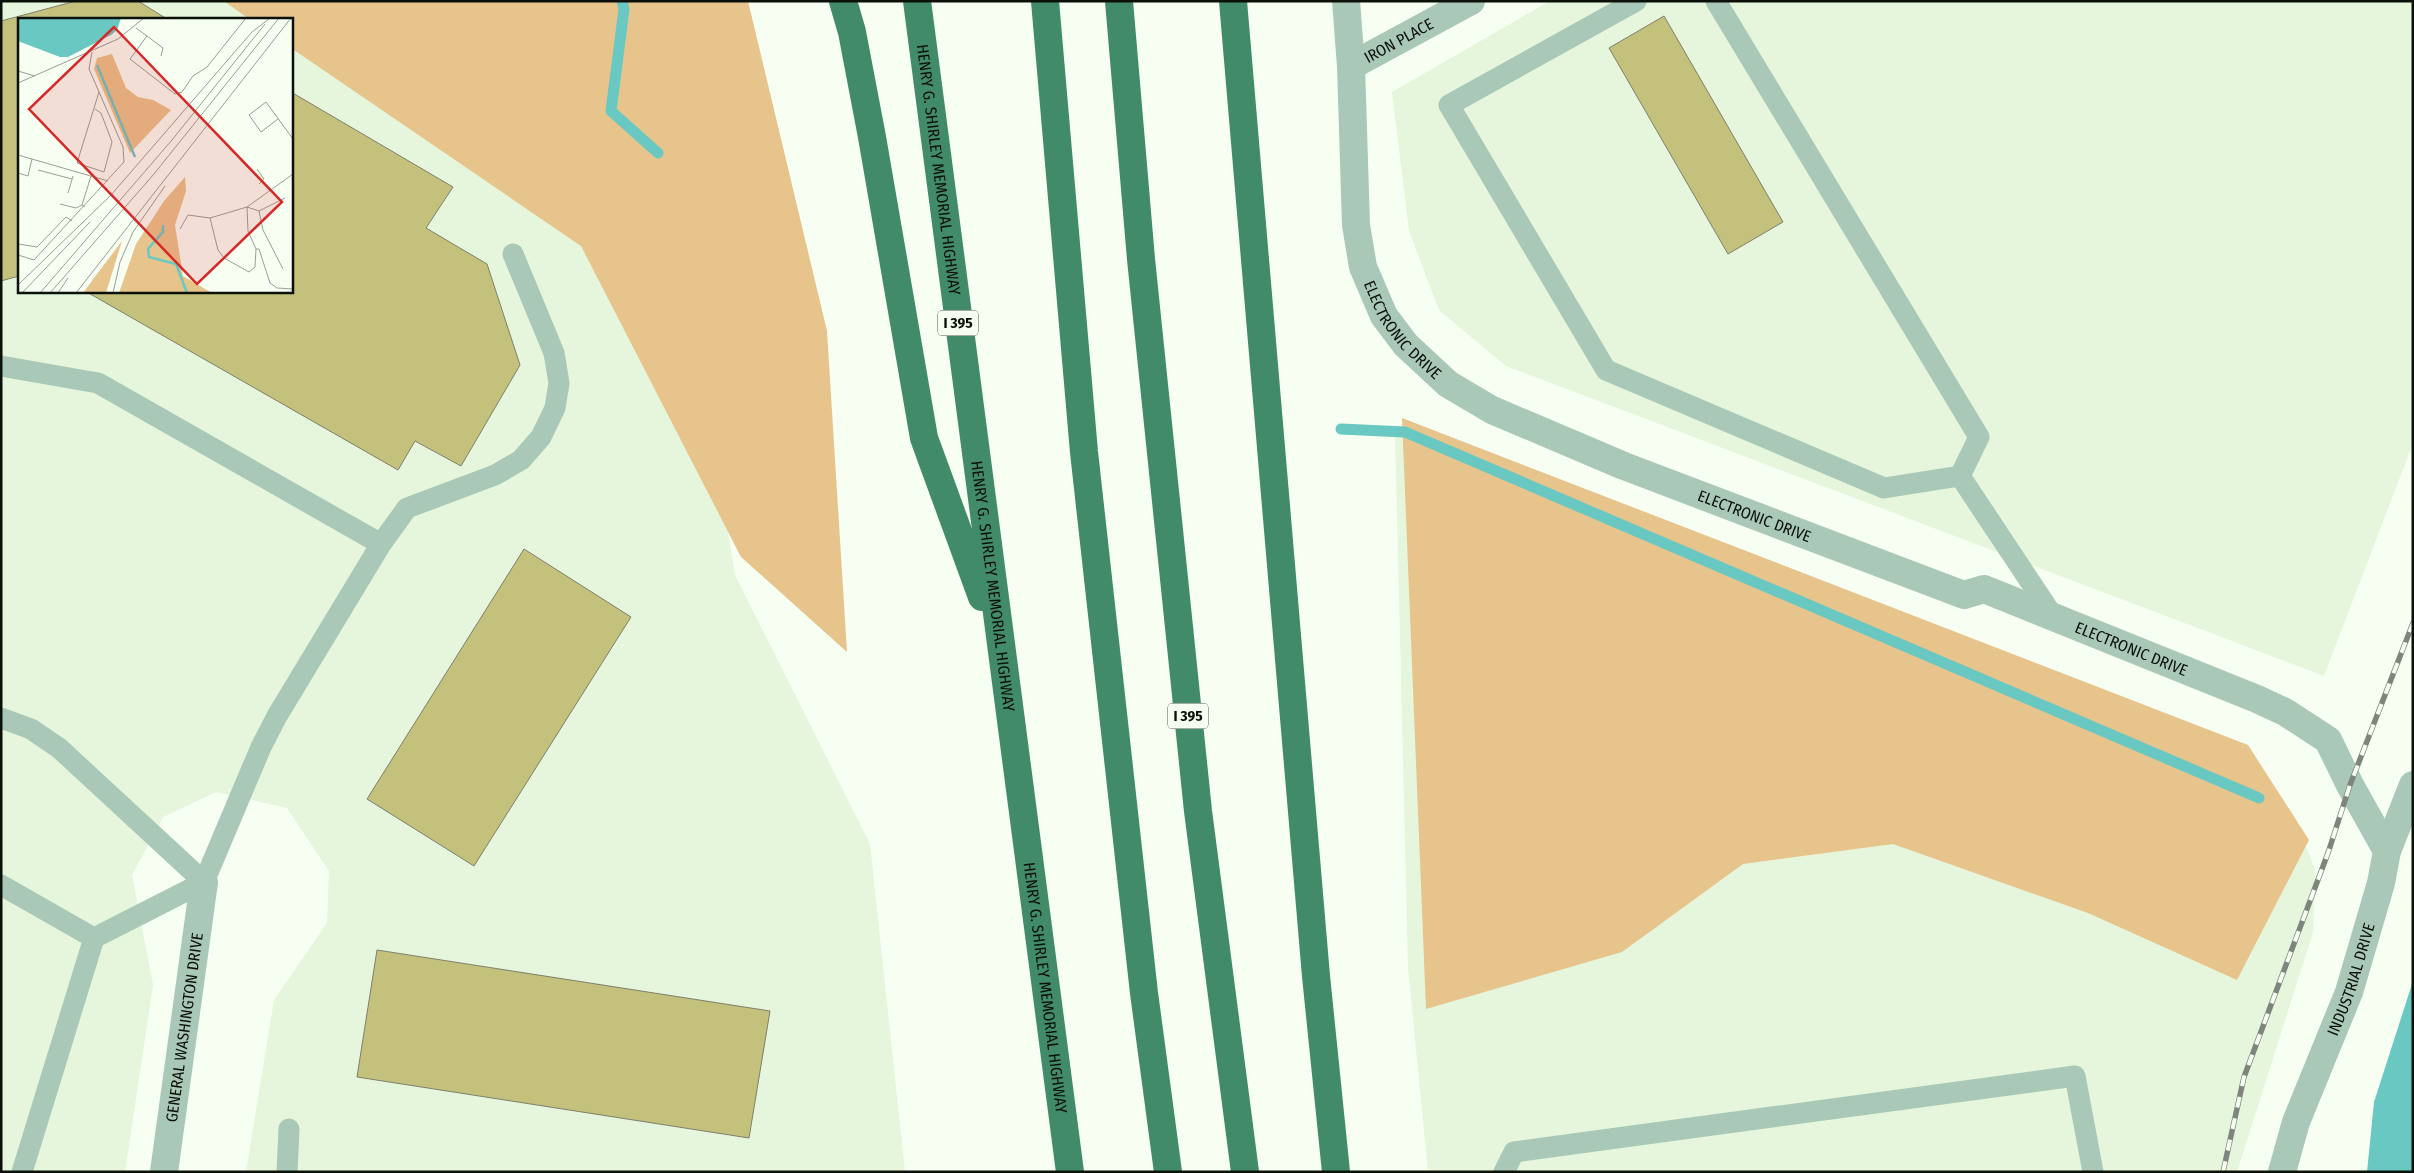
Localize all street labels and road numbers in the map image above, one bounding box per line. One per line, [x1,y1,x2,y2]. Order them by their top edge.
street label: IRON PLACE [1361,14,1436,67]
street label: HENRY G. SHIRLEY MEMORIAL HIGHWAY [913,43,965,296]
street label: ELECTRONIC DRIVE [1360,277,1446,383]
road number: I 395 [938,310,978,336]
street label: HENRY G. SHIRLEY MEMORIAL HIGHWAY [968,459,1019,713]
street label: ELECTRONIC DRIVE [1695,485,1814,546]
street label: ELECTRONIC DRIVE [2073,617,2191,680]
road number: I 395 [1168,704,1208,728]
street label: HENRY G. SHIRLEY MEMORIAL HIGHWAY [1020,861,1072,1114]
street label: INDUSTRIAL DRIVE [2323,921,2378,1038]
street label: GENERAL WASHINGTON DRIVE [161,931,206,1123]

